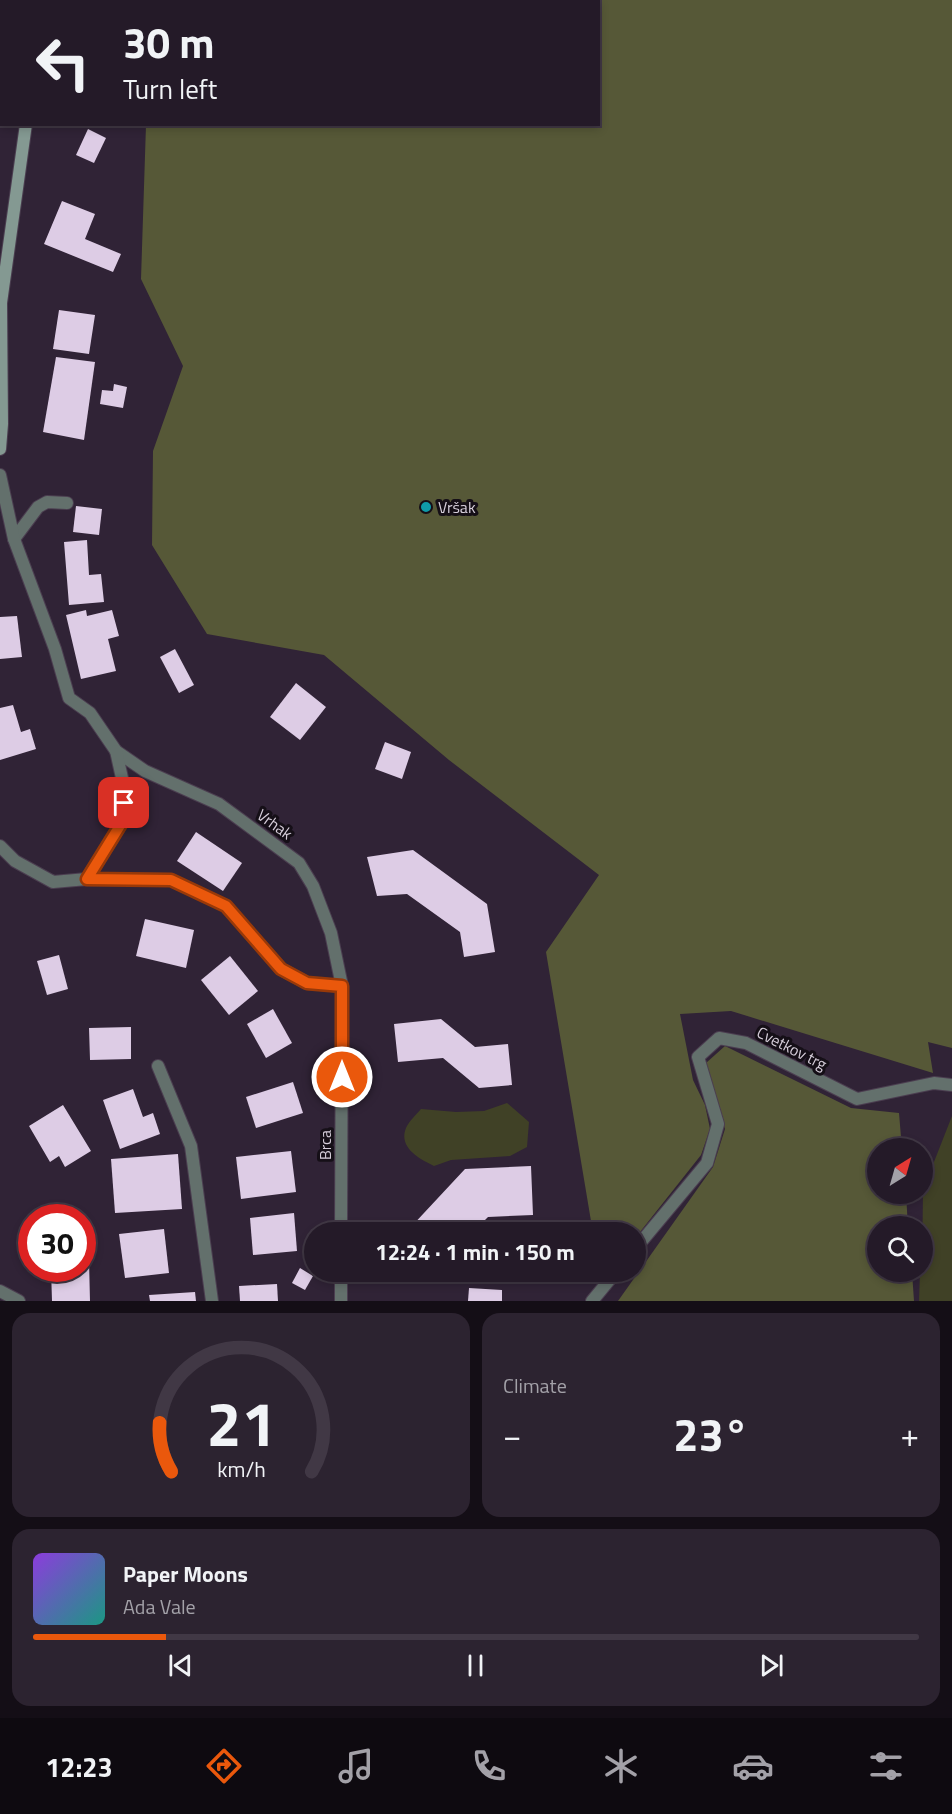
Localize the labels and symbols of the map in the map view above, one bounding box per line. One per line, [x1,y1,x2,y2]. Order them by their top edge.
place label: Vršak [438,495,476,519]
marker: Vršak [419,500,433,514]
pin [98,777,149,828]
street label: Vrhak [252,803,298,845]
street label: Cvetkov trg [753,1020,831,1076]
position arrow [310,1045,374,1109]
street label: Brca [313,1130,337,1160]
north arrow [867,1138,933,1204]
speed limit sign: 30 [18,1204,96,1282]

